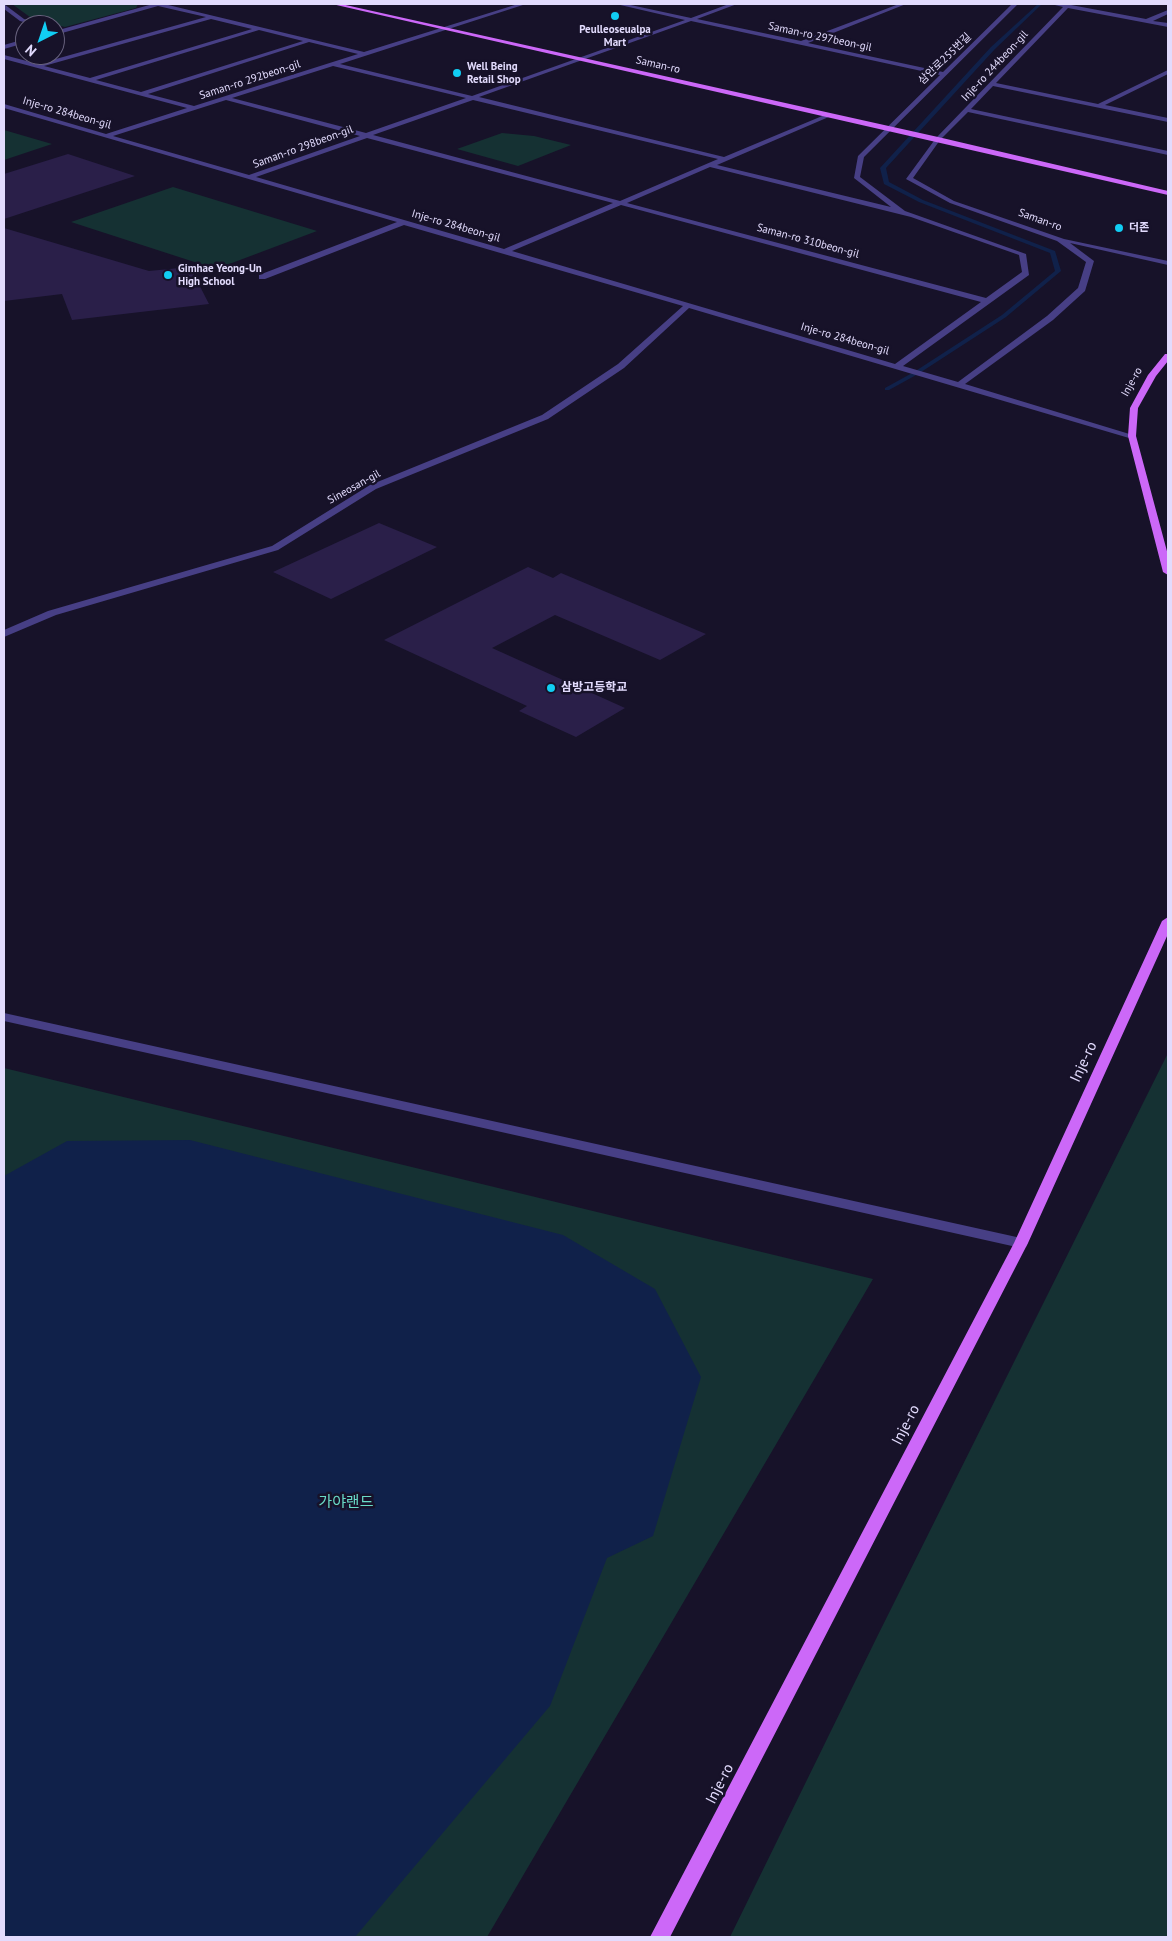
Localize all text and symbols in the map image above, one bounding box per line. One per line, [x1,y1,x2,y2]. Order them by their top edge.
marker: Peulleoseualpa Mart [609,10,621,22]
north arrow [15,15,65,65]
street label: Saman-ro 297beon-gil [767,20,873,54]
place label: Peulleoseualpa Mart [579,23,651,49]
street label: Inje-ro 244beon-gil [959,28,1031,104]
street label: 삼안로255번길 [916,30,974,88]
text: N [21,41,40,60]
street label: Saman-ro [634,53,682,77]
street label: Saman-ro 292beon-gil [198,57,302,103]
place label: Well Being Retail Shop [467,60,521,86]
marker: Well Being Retail Shop [451,67,463,79]
street label: Inje-ro 284beon-gil [21,94,113,132]
street label: Saman-ro 298beon-gil [251,123,355,171]
street label: Saman-ro [1016,206,1064,234]
street label: Inje-ro 284beon-gil [410,207,502,245]
street label: Saman-ro 310beon-gil [755,221,861,261]
place label: 더존 [1129,221,1149,235]
marker: 더존 [1113,222,1125,234]
place label: Gimhae Yeong-Un High School [178,262,262,288]
marker: Gimhae Yeong-Un High School [162,269,174,281]
street label: Inje-ro 284beon-gil [799,320,891,358]
street label: Inje-ro [1119,365,1145,399]
street label: Sineosan-gil [325,467,383,507]
place label: 삼방고등학교 [561,681,627,695]
marker: 삼방고등학교 [545,682,557,694]
street label: Inje-ro [1067,1039,1101,1085]
street label: Inje-ro [888,1402,924,1448]
park label: 가야랜드 [318,1494,374,1512]
street label: Inje-ro [702,1761,738,1807]

